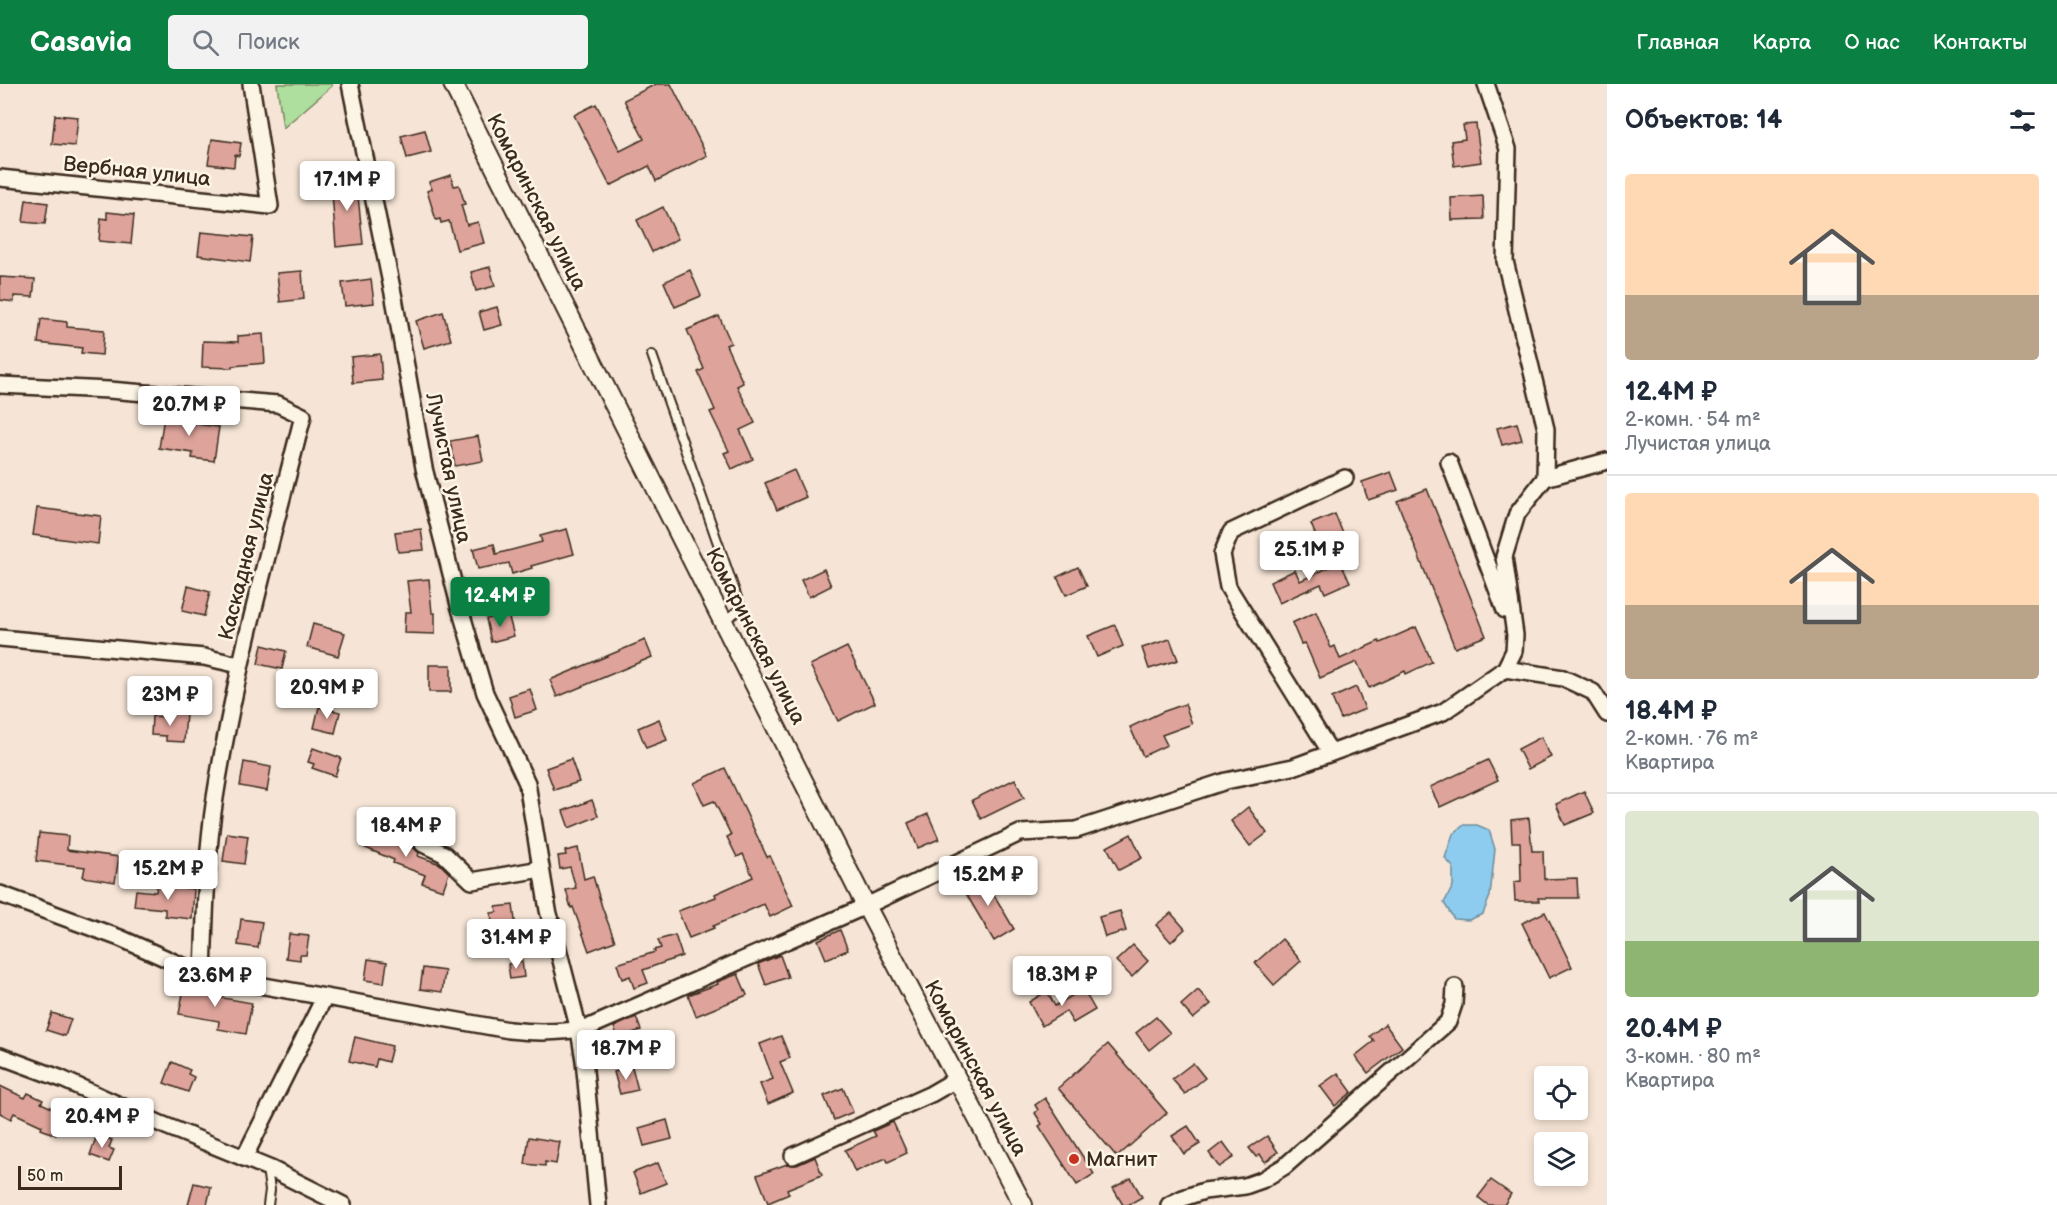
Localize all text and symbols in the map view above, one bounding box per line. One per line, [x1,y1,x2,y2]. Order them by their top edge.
search box [168,15,588,69]
text: Casavia [30,26,132,59]
icon: search [189,26,222,59]
text: Поиск [237,29,300,56]
text: Главная [1636,30,1719,55]
text: Карта [1752,30,1811,55]
text: О нас [1844,30,1900,55]
text: Контакты [1933,30,2027,55]
icon: filters [2006,104,2039,137]
text: Объектов: 14 [1625,105,1782,136]
street label: Комаринская улица [481,110,592,295]
street label: Вербная улица [62,151,212,192]
pin: 17.1M ₽ [292,161,402,212]
text: 17.1M ₽ [314,168,380,192]
icon: home [1778,213,1886,321]
text: 12.4M ₽ [1625,377,1717,408]
pin: 20.7M ₽ [134,386,244,437]
street label: Лучистая улица [420,390,477,546]
text: 20.7M ₽ [152,393,226,417]
text: 2-комн. · 54 m² [1625,408,1761,432]
text: Лучистая улица [1625,432,1771,456]
street label: Каскадная улица [214,469,280,643]
pin: 25.1M ₽ [1254,531,1364,582]
icon: home [1778,532,1886,640]
text: 25.1M ₽ [1274,538,1344,562]
street label: Комаринская улица [700,544,811,729]
pin: 12.4M ₽ [445,577,555,628]
text: 12.4M ₽ [465,584,535,608]
pin: 20.9M ₽ [272,669,382,720]
pin: 23M ₽ [128,676,212,727]
text: 20.9M ₽ [290,676,364,700]
text: 23M ₽ [141,683,199,707]
text: 18.4M ₽ [1625,696,1717,727]
text: 2-комн. · 76 m² [1625,727,1758,751]
text: Квартира [1625,751,1715,775]
pin: 18.4M ₽ [351,807,461,858]
text: 18.4M ₽ [371,814,441,838]
pin: 15.2M ₽ [113,850,223,901]
icon: home [1778,850,1886,958]
pin: 15.2M ₽ [933,856,1043,907]
text: 15.2M ₽ [133,857,203,881]
text: 15.2M ₽ [953,863,1023,887]
pin: 31.4M ₽ [461,919,571,970]
text: 31.4M ₽ [481,926,551,950]
pin: 18.3M ₽ [1007,956,1117,1007]
pin: 23.6M ₽ [160,957,270,1008]
text: 18.3M ₽ [1027,963,1097,987]
text: 23.6M ₽ [178,964,252,988]
street label: Комаринская улица [919,976,1033,1161]
text: 20.4M ₽ [1625,1014,1722,1045]
pin: 18.7M ₽ [571,1030,681,1081]
text: 18.7M ₽ [591,1037,661,1061]
text: 3-комн. · 80 m² [1625,1045,1761,1069]
map controls [1534,1066,1588,1186]
button: locate [1534,1066,1588,1120]
text: Квартира [1625,1069,1715,1093]
pin: 20.4M ₽ [47,1098,157,1149]
text: 20.4M ₽ [65,1105,139,1129]
button: layers [1534,1132,1588,1186]
place label: Магнит [1086,1147,1158,1172]
marker: Магнит [1067,1152,1081,1166]
scale bar [18,1163,122,1190]
text: 50 m [27,1167,63,1186]

